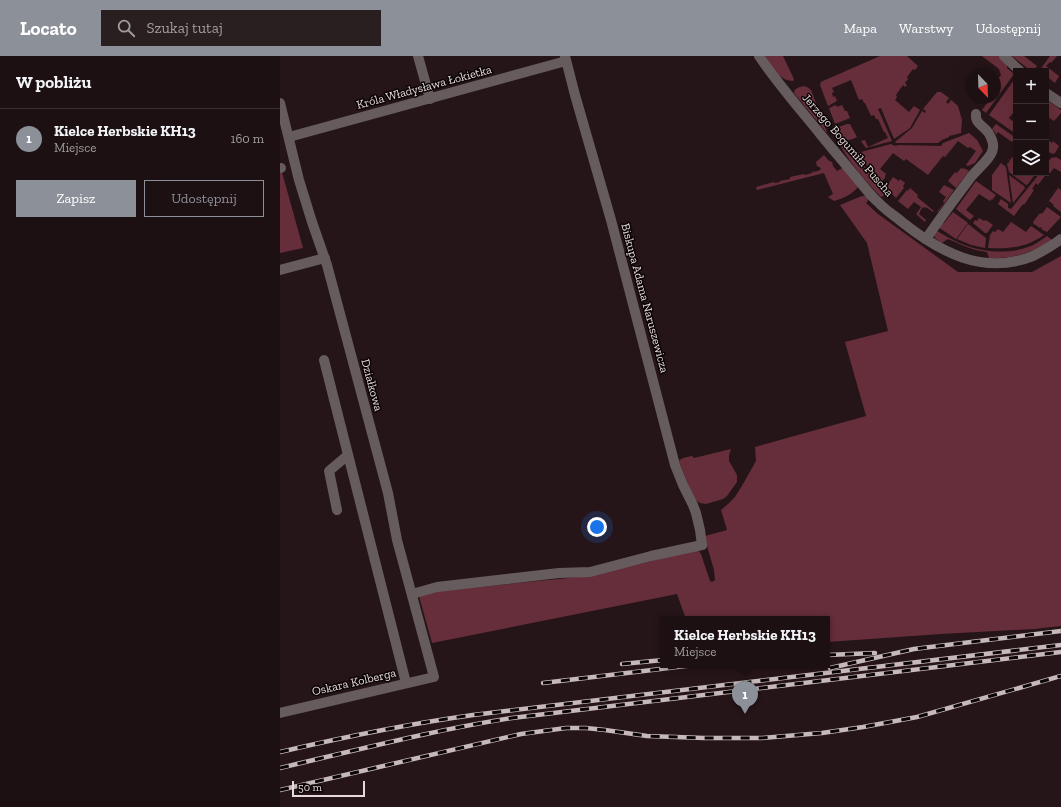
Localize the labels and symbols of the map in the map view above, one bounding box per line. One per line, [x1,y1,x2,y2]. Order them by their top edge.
street label: Króla Władysława Łokietka [355,62,493,112]
north arrow [965,68,1001,104]
street label: Jerzego Bogumiła Puscha [800,91,897,199]
street label: Biskupa Adama Naruszewicza [618,222,672,375]
street label: Działkowa [358,357,386,413]
your location [587,517,607,537]
street label: Oskara Kolberga [311,665,398,698]
pin: 1 [732,681,758,714]
scale bar [292,779,365,798]

